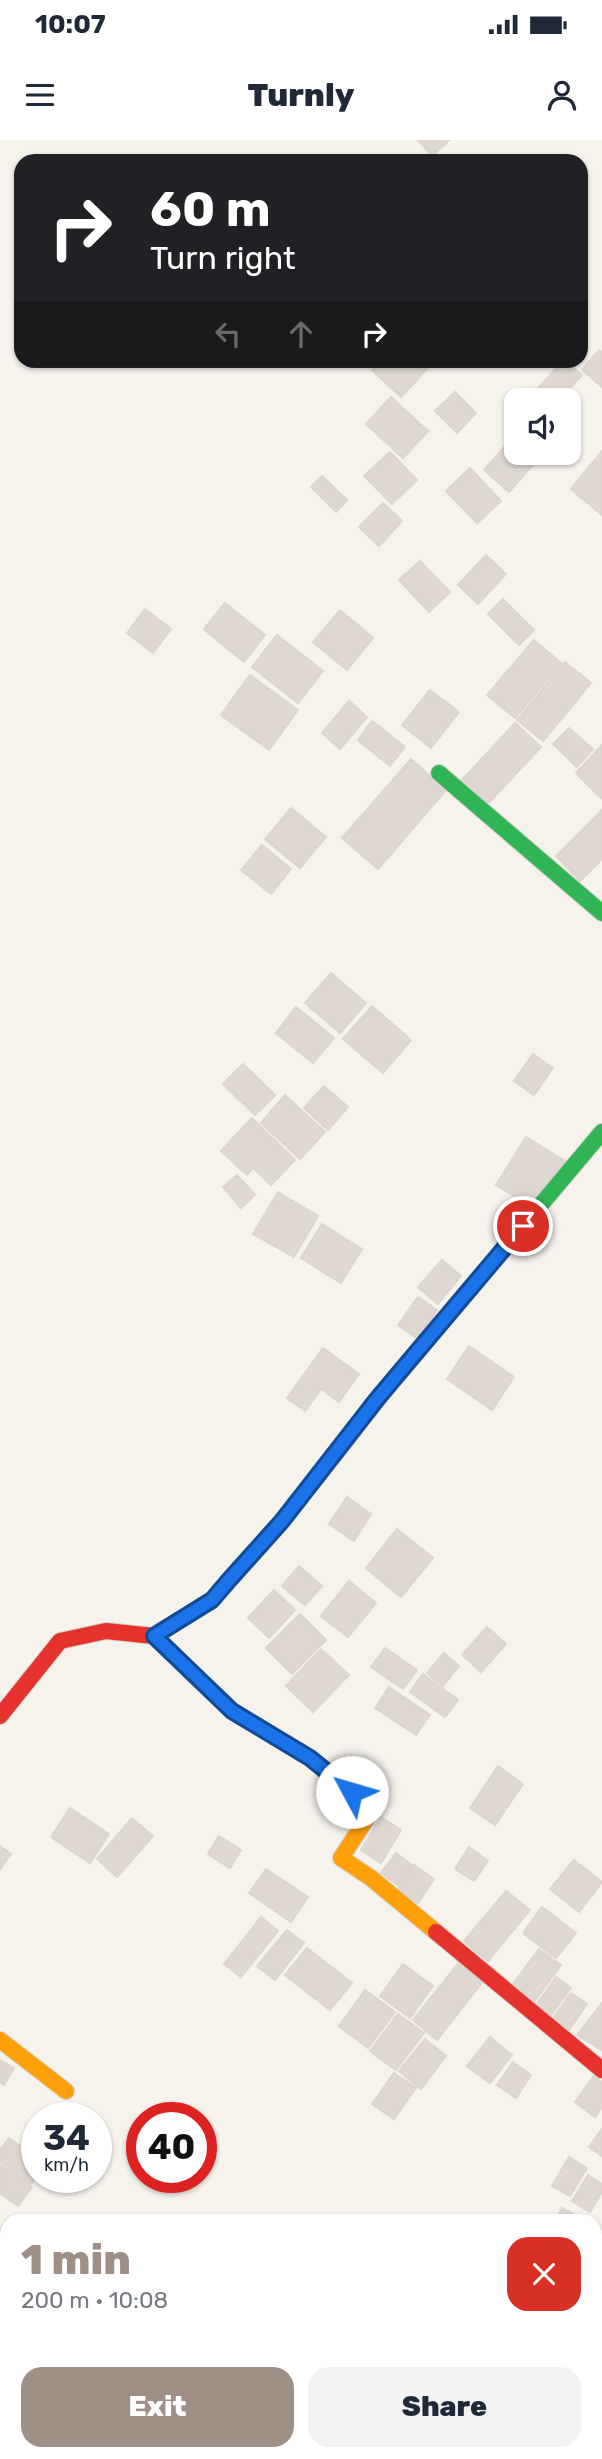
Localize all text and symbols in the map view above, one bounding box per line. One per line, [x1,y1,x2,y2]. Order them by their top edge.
text: 10:07 [35,9,106,40]
icon: menu [21,76,59,114]
text: Turnly [248,76,354,114]
icon: person [543,76,581,114]
text: 60 m [150,180,271,238]
icon: right [35,182,126,273]
text: Turn right [150,239,295,277]
icon: left [209,315,247,353]
icon: ahead [282,315,320,353]
icon: right [355,315,393,353]
map controls [504,388,581,465]
button: sound [504,388,581,465]
pin [493,1196,553,1256]
icon: arrive [504,1207,542,1245]
position arrow [315,1755,389,1829]
speed limit sign: 40 [126,2102,217,2193]
text: 34 [43,2117,90,2159]
text: km/h [44,2154,89,2176]
text: 1 min [21,2235,131,2285]
button: close [507,2237,581,2311]
text: 200 m · 10:08 [21,2286,168,2314]
button: Exit [21,2367,294,2447]
button: Share [308,2367,581,2447]

